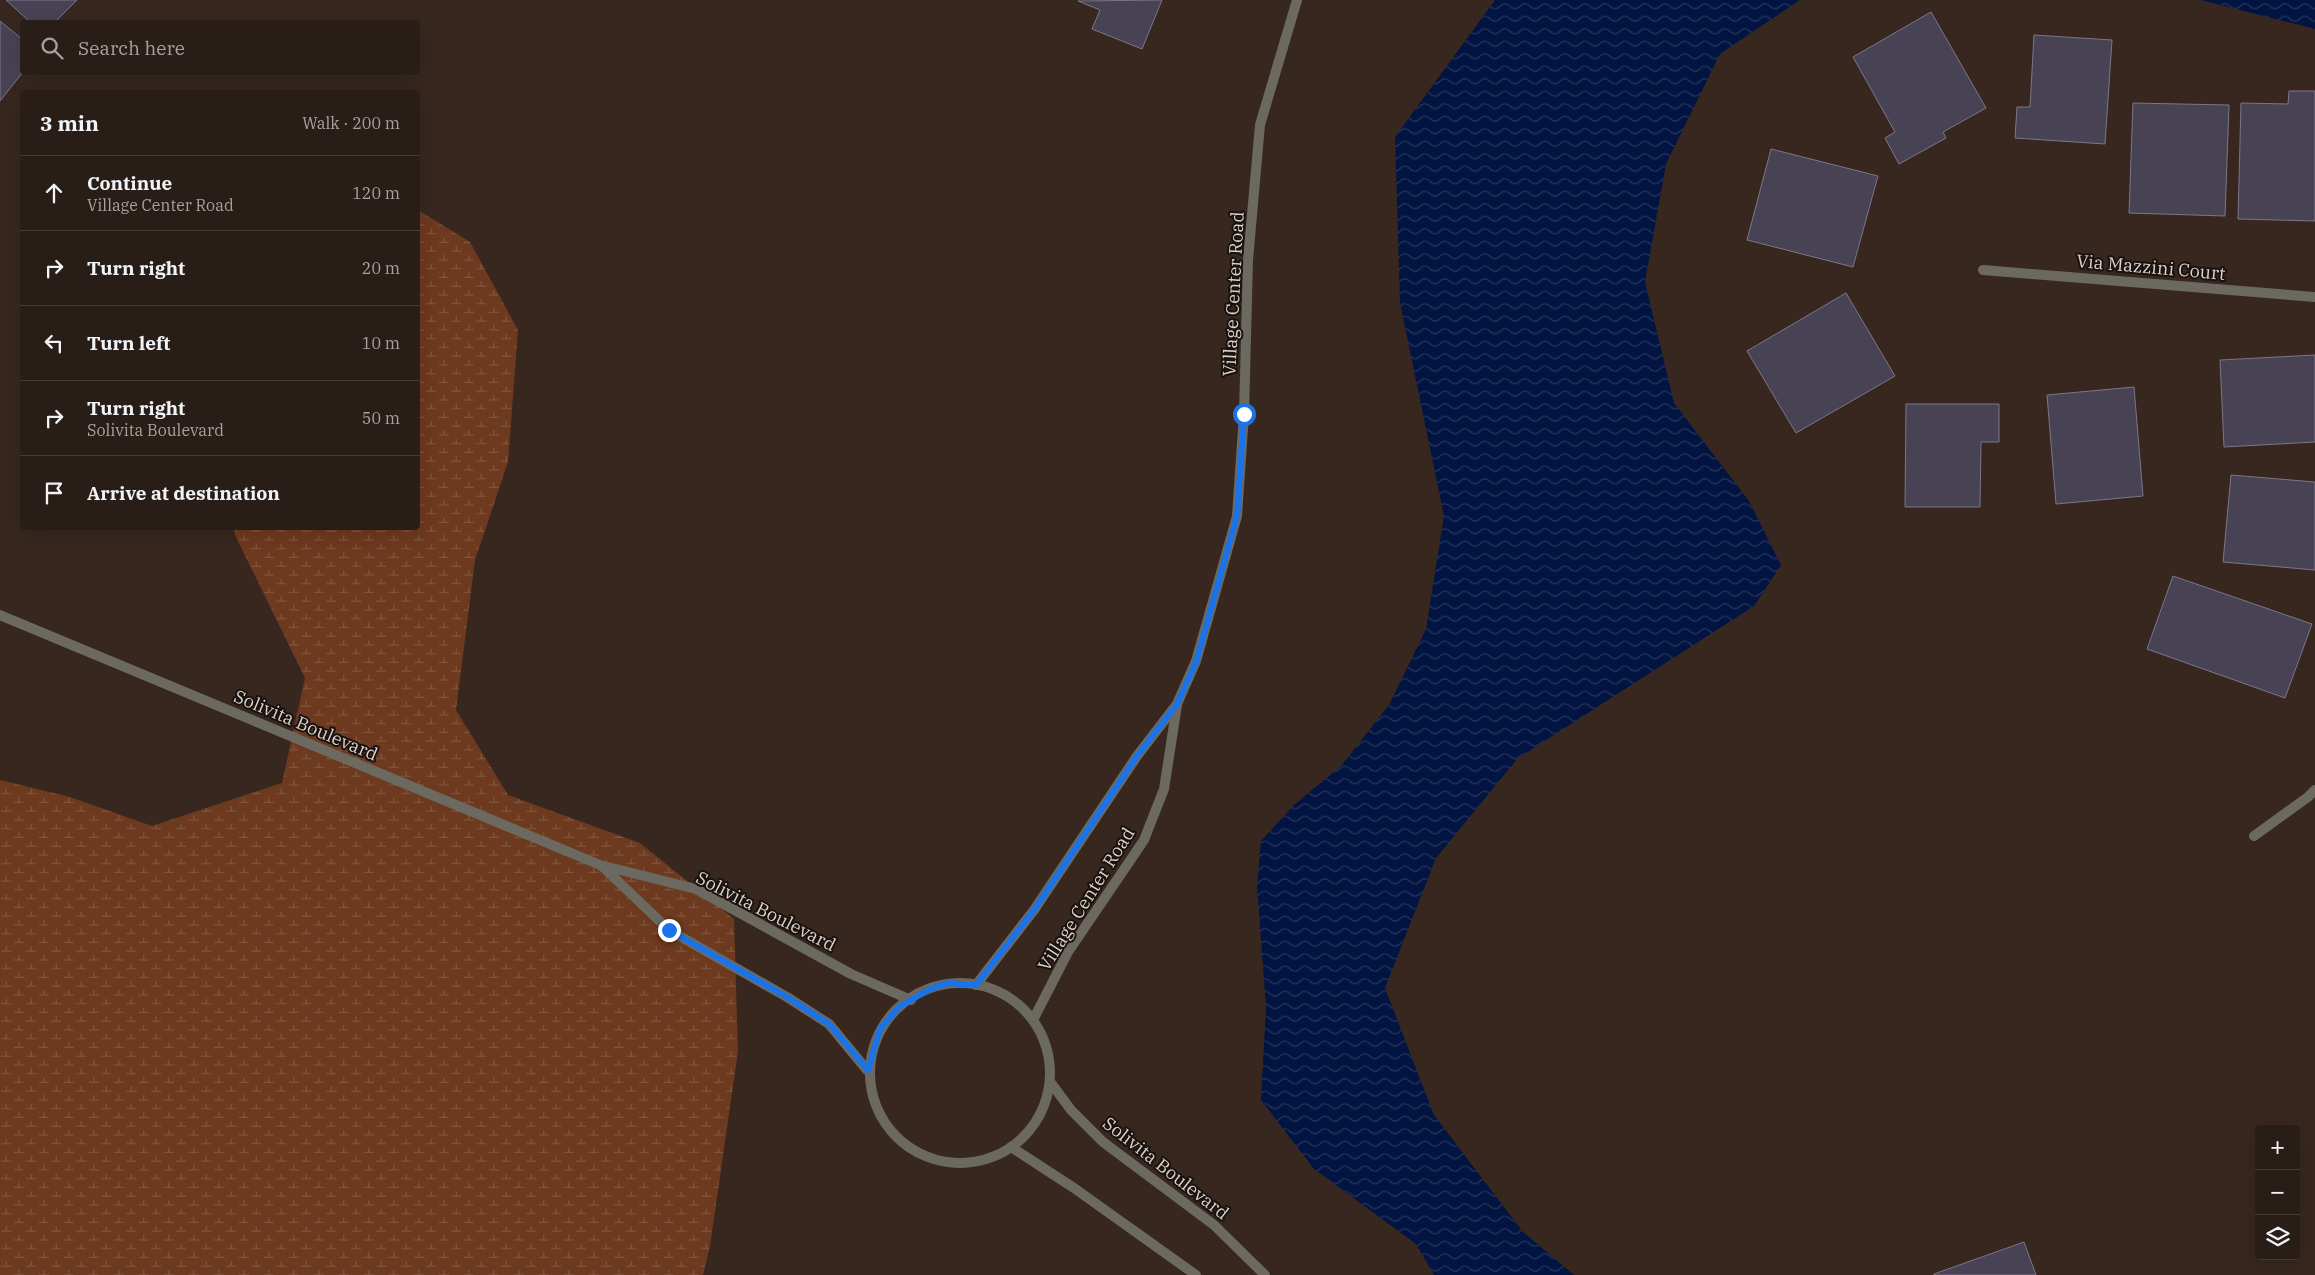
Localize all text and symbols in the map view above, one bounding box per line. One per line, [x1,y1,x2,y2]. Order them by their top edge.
search box [20,20,420,75]
icon: search [38,34,66,62]
text: Search here [78,36,185,60]
text: 3 min [40,109,99,137]
text: Walk · 200 m [302,113,400,133]
text: Continue [87,171,172,195]
icon: ahead [40,179,68,207]
text: 120 m [352,183,400,203]
text: Village Center Road [87,195,234,215]
street label: Village Center Road [1217,211,1249,377]
street label: Via Mazzini Court [2076,249,2226,285]
icon: right [40,254,68,282]
text: Turn right [87,256,185,280]
text: 20 m [362,258,400,278]
icon: left [40,329,68,357]
text: Turn left [87,331,170,355]
text: 10 m [362,333,400,353]
text: Turn right [87,396,185,420]
route start [1233,403,1256,426]
icon: right [40,404,68,432]
text: 50 m [362,408,400,428]
text: Solivita Boulevard [87,420,224,440]
icon: arrive [40,479,68,507]
text: Arrive at destination [87,481,280,505]
street label: Solivita Boulevard [231,684,381,766]
street label: Village Center Road [1033,823,1140,975]
street label: Solivita Boulevard [692,866,840,956]
route end [658,919,681,942]
street label: Solivita Boulevard [1098,1112,1234,1224]
map controls [2255,1125,2300,1260]
button: + [2255,1125,2300,1170]
button: − [2255,1170,2300,1215]
button: layers [2255,1215,2300,1260]

